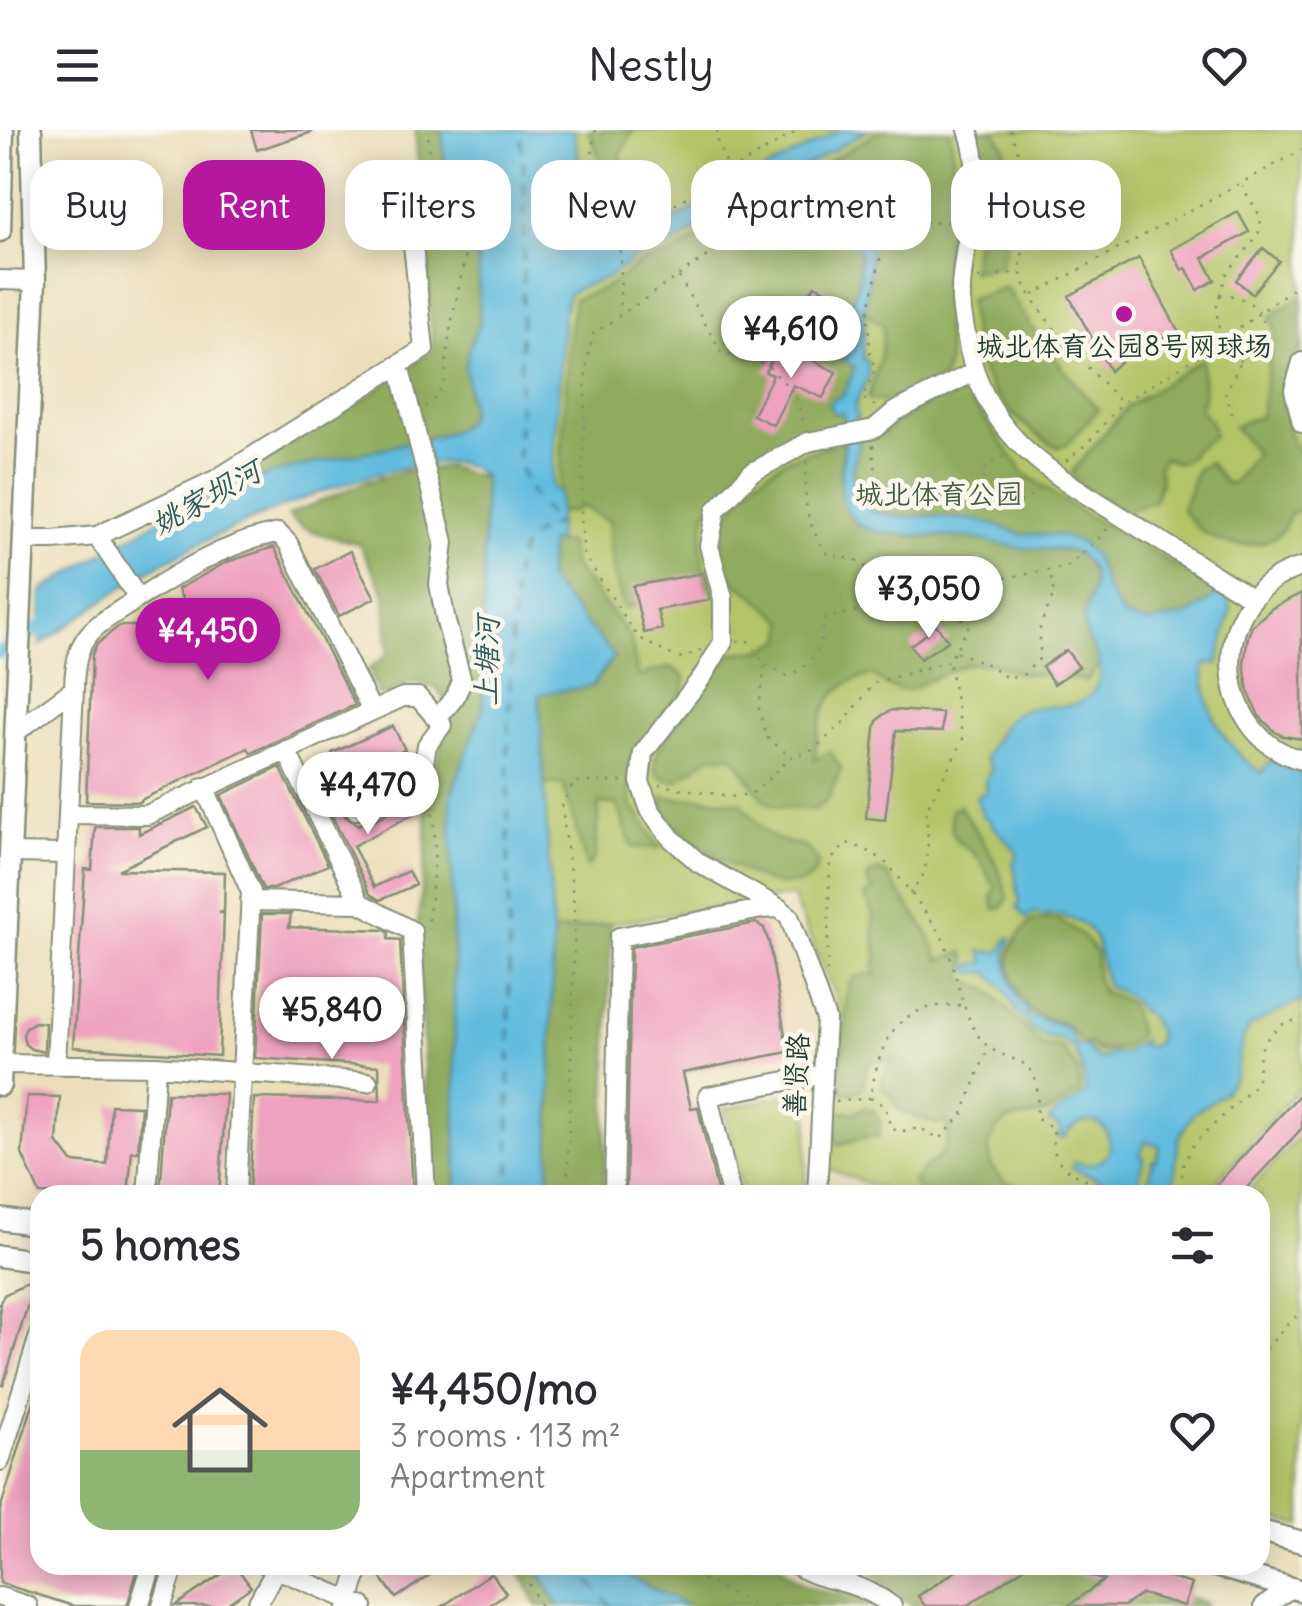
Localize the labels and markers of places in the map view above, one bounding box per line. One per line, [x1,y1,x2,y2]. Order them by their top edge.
pin: ¥4,610 [710,296,872,381]
marker: 城北体育公园8号网球场 [1113,303,1135,325]
place label: 城北体育公园8号网球场 [976,328,1272,364]
pin: ¥3,050 [848,556,1010,641]
pin: ¥4,450 [127,598,289,683]
pin: ¥4,470 [287,752,449,837]
pin: ¥5,840 [251,977,413,1062]

